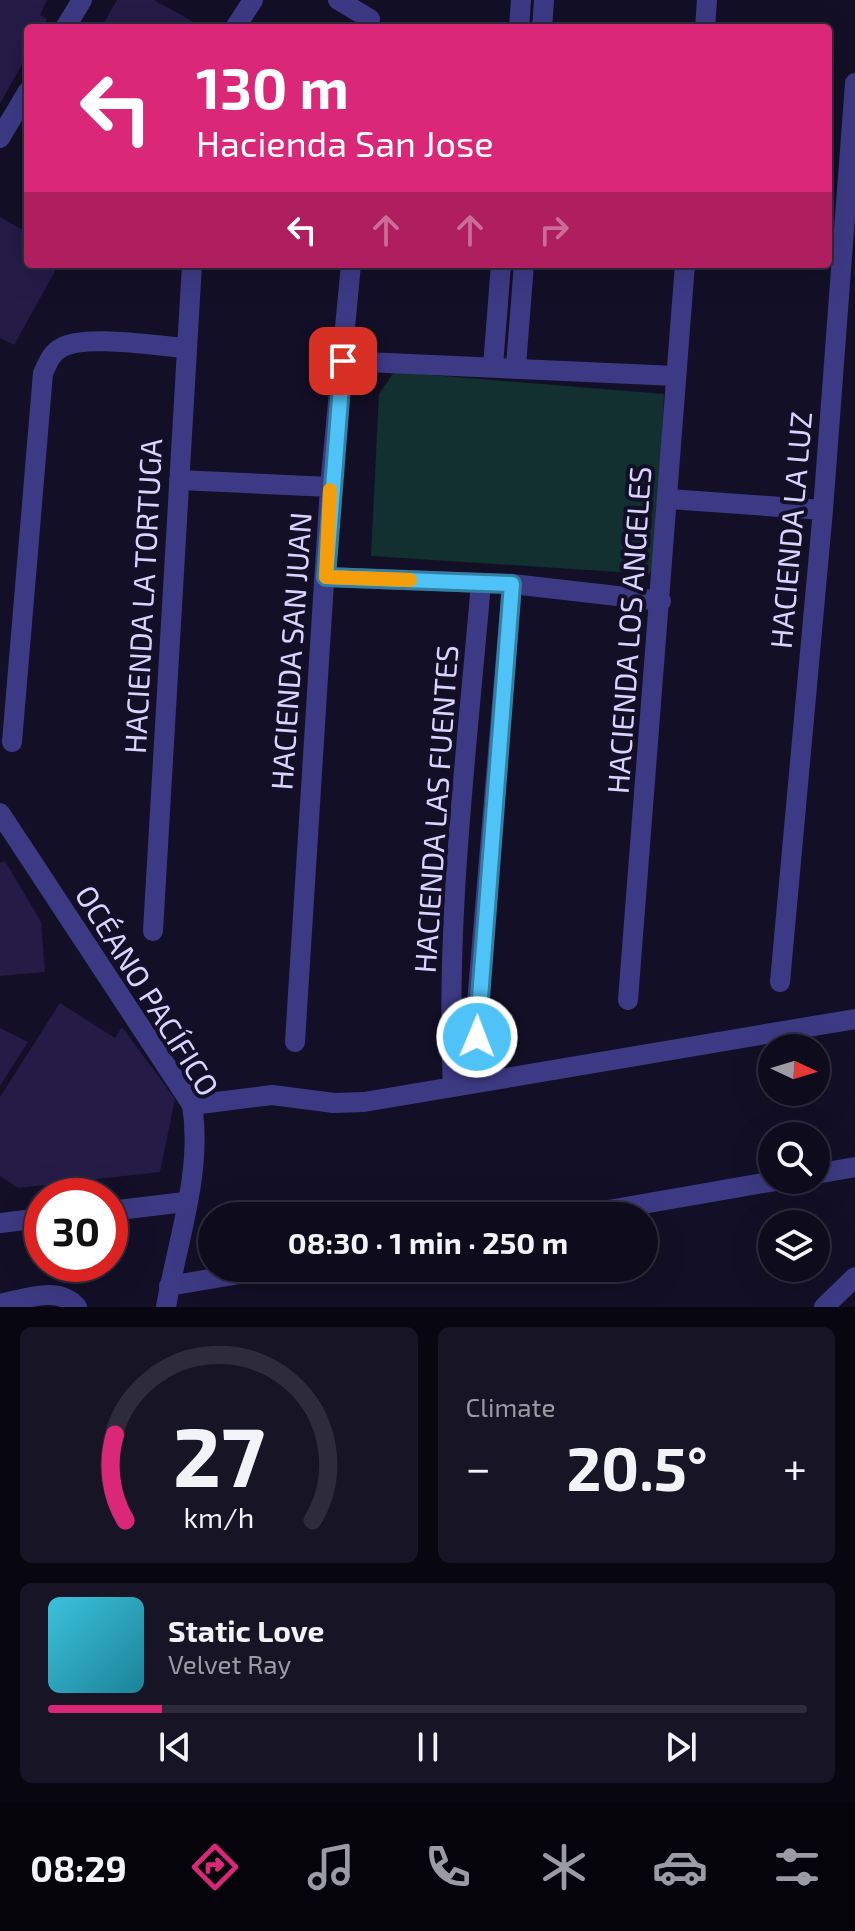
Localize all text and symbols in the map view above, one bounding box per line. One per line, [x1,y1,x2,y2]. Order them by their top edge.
text: 130 m [196,53,349,120]
icon: left [64,56,168,160]
text: Hacienda San Jose [196,121,494,164]
icon: left [280,208,324,252]
icon: ahead [364,208,408,252]
icon: ahead [448,208,492,252]
icon: right [532,208,576,252]
pin [309,327,377,395]
icon: arrive [321,339,365,383]
street label: HACIENDA LA LUZ [762,410,818,650]
street label: HACIENDA LA TORTUGA [116,437,168,754]
street label: HACIENDA LOS ANGELES [599,465,657,795]
street label: HACIENDA SAN JUAN [262,511,318,791]
street label: HACIENDA LAS FUENTES [406,644,464,974]
street label: OCÉANO PACÍFICO [69,878,227,1102]
position arrow [435,995,519,1079]
north arrow [758,1034,830,1106]
map controls [758,1034,830,1282]
button: search [758,1122,830,1194]
speed limit sign: 30 [24,1178,128,1282]
button: layers [758,1210,830,1282]
text: 08:30 · 1 min · 250 m [288,1224,568,1260]
text: Climate [466,1391,555,1422]
text: 27 [173,1404,265,1504]
text: 20.5° [566,1431,708,1503]
text: − [466,1440,491,1493]
text: + [783,1440,807,1493]
text: km/h [183,1499,254,1534]
text: Static Love [168,1612,324,1648]
text: Velvet Ray [168,1648,291,1679]
icon: previous [153,1725,197,1769]
icon: pause [406,1725,450,1769]
icon: next [659,1725,703,1769]
icon: directions [187,1839,243,1895]
icon: music [303,1839,359,1895]
icon: phone [420,1839,476,1895]
icon: climate [536,1839,592,1895]
icon: car [652,1839,708,1895]
icon: filters [769,1839,825,1895]
text: 08:29 [30,1846,127,1889]

